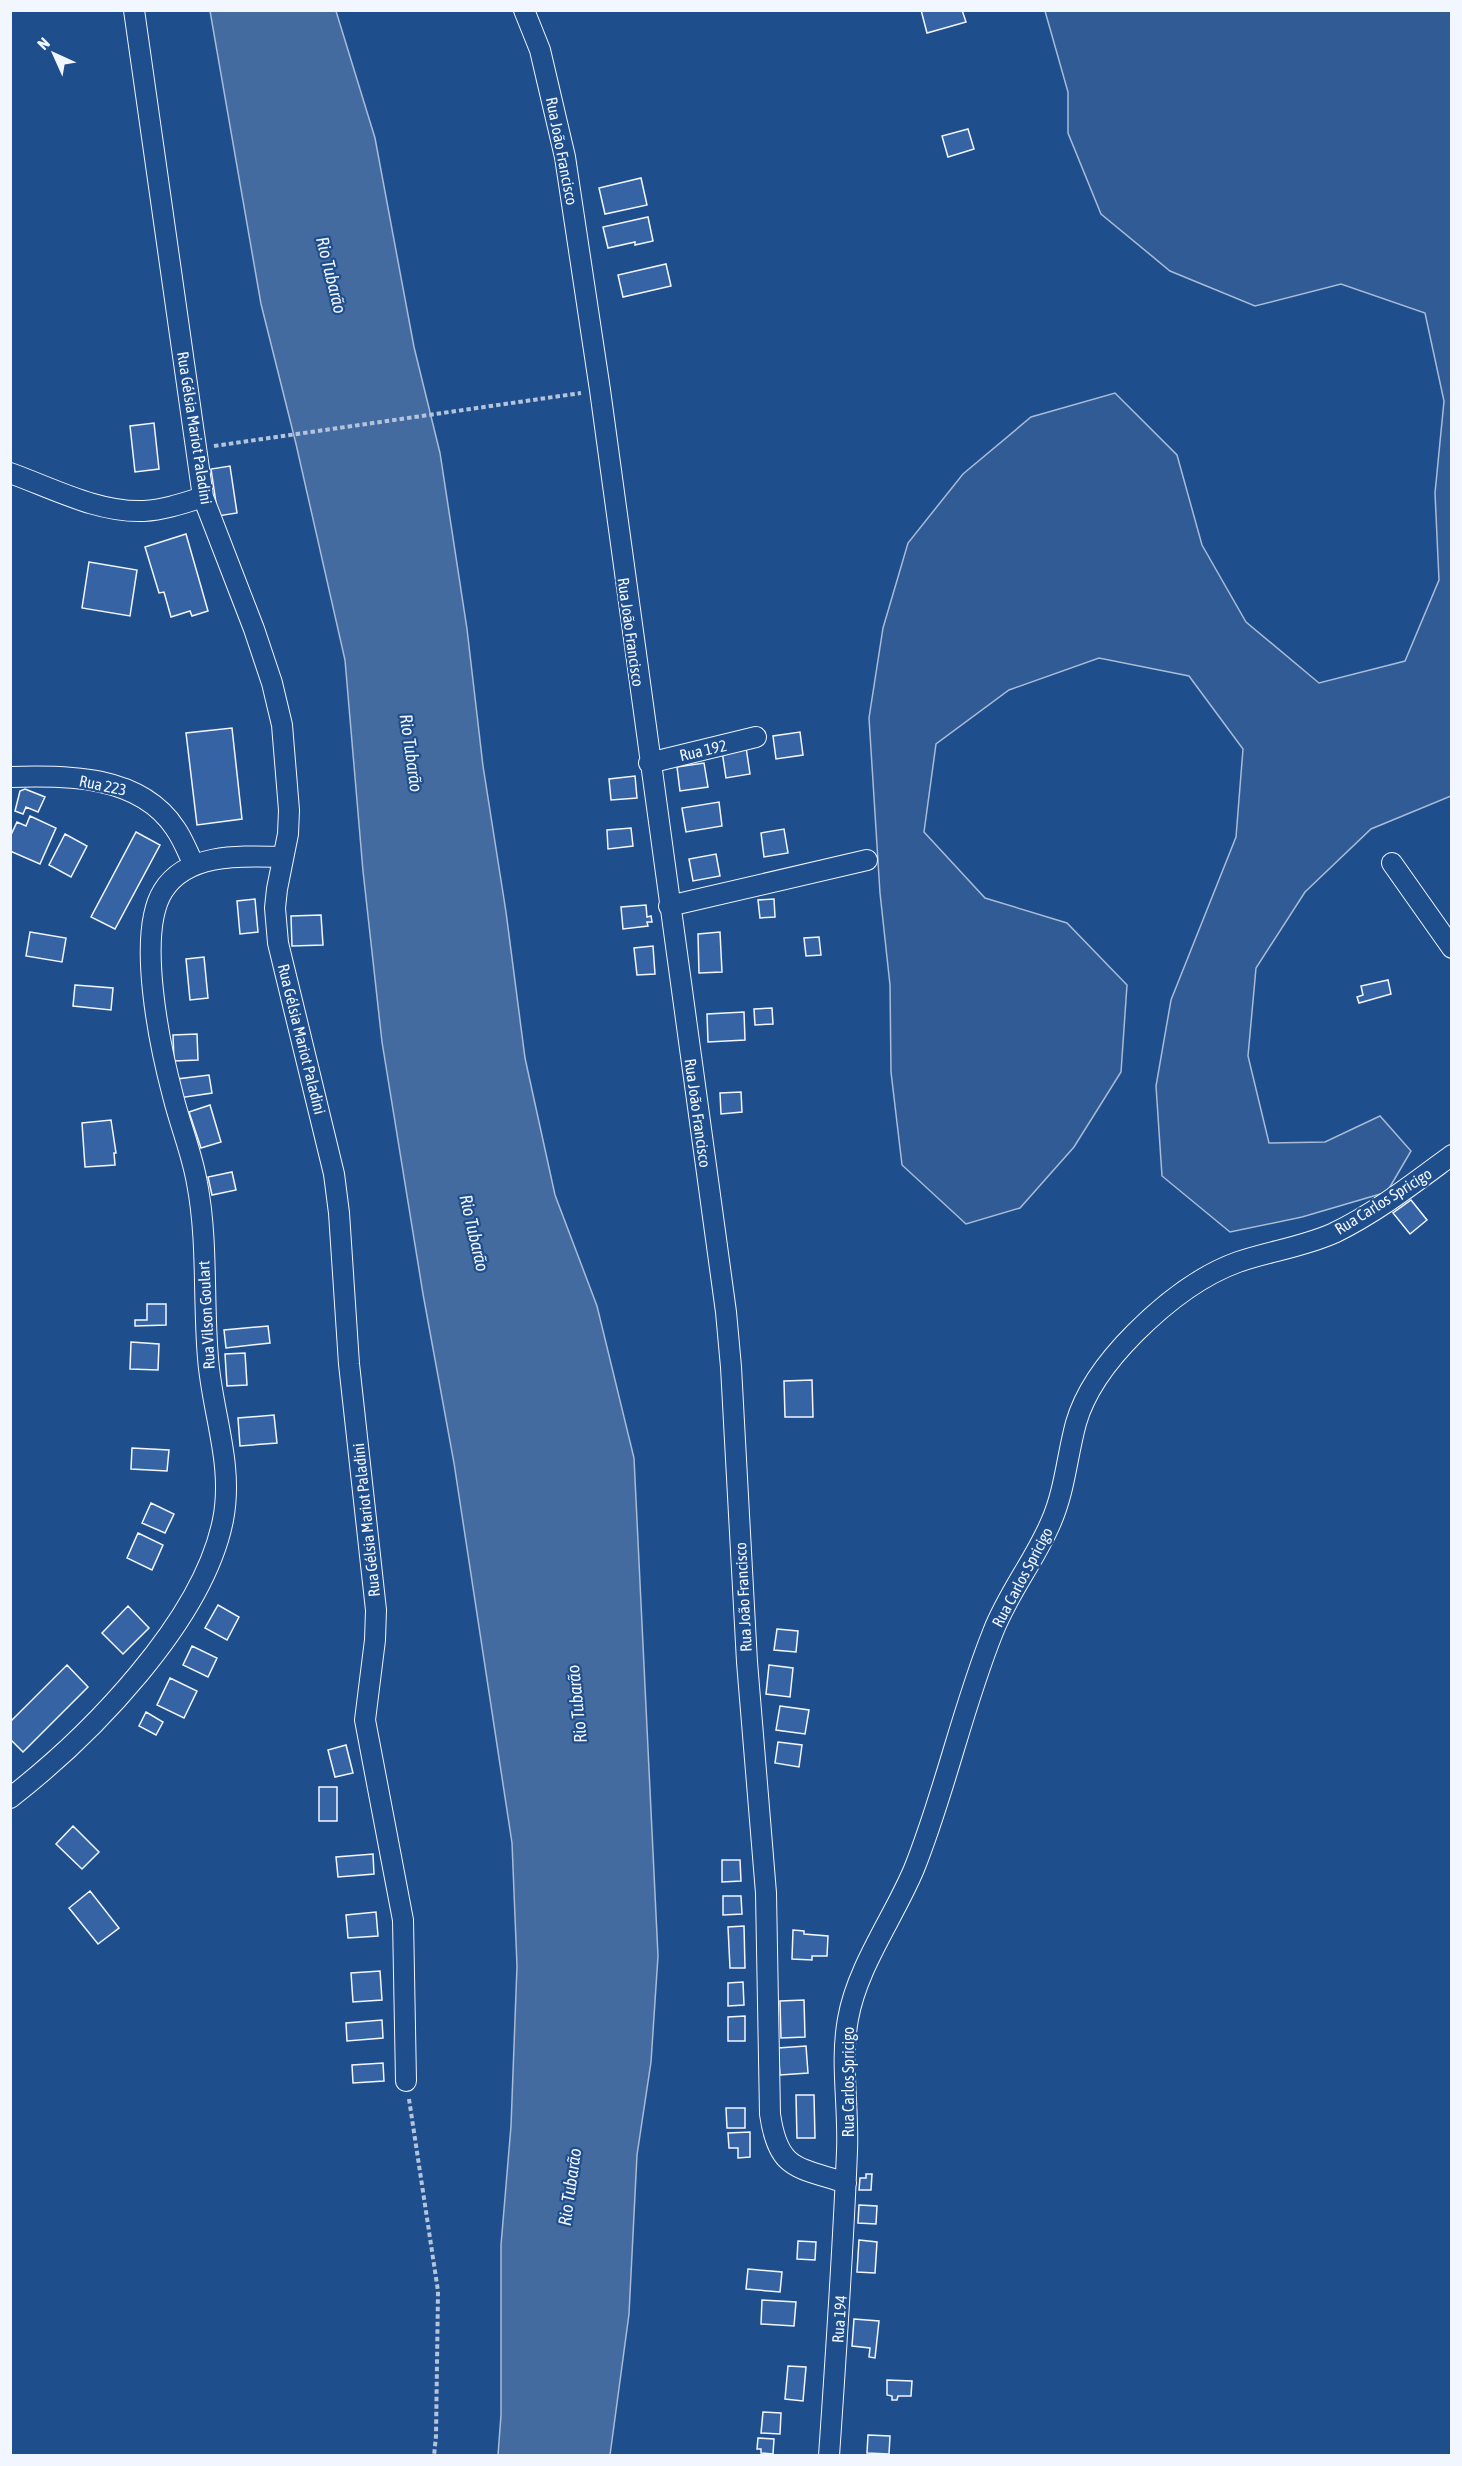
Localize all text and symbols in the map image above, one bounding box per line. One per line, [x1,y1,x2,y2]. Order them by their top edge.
north arrow [24,24,84,84]
text: N [34,34,53,53]
street label: Rua João Francisco [543,96,581,206]
water label: Rio Tubarão [312,234,351,315]
street label: Rua Gélsia Mariot Paladini [174,350,216,506]
street label: Rua João Francisco [614,576,648,688]
water label: Rio Tubarão [396,713,427,793]
street label: Rua 192 [678,736,728,764]
street label: Rua 223 [78,771,128,799]
street label: Rua Gélsia Mariot Paladini [275,962,329,1116]
street label: Rua João Francisco [681,1057,715,1169]
street label: Rua Carlos Spricigo [1331,1164,1435,1239]
water label: Rio Tubarão [455,1192,494,1273]
street label: Rua Vilson Goulart [194,1260,218,1370]
street label: Rua Gélsia Mariot Paladini [349,1442,383,1598]
street label: Rua Carlos Spricigo [988,1524,1057,1630]
street label: Rua João Francisco [731,1542,755,1652]
water label: Rio Tubarão [562,1664,591,1744]
street label: Rua Carlos Spricigo [839,2027,858,2137]
water label: Rio Tubarão [554,2147,585,2227]
street label: Rua 194 [828,2294,850,2344]

